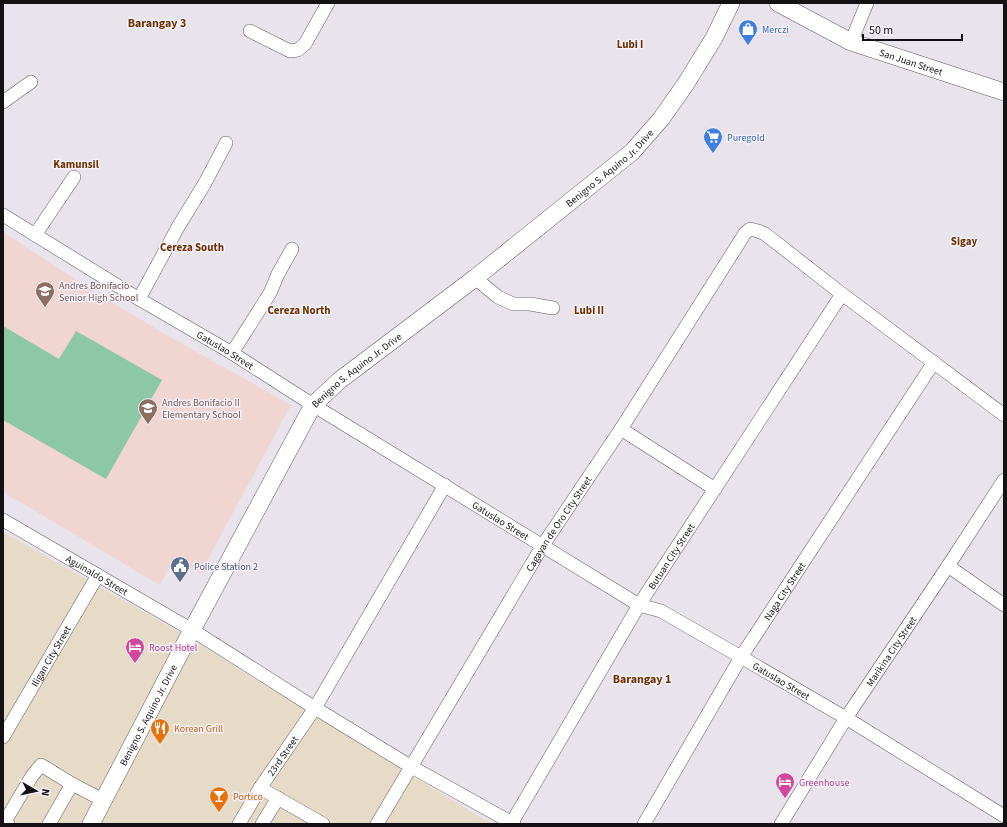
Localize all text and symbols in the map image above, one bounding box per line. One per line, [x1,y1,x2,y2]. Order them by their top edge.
district label: Barangay 3 [128,15,186,32]
scale bar [863,16,962,42]
shop icon: Merczi [737,18,759,46]
text: 50 m [869,22,893,39]
place label: Merczi [762,23,789,37]
district label: Lubi I [617,37,643,52]
street label: San Juan Street [877,46,945,80]
street label: Benigno S. Aquino Jr. Drive [563,126,657,211]
supermarket icon: Puregold [702,126,724,154]
place label: Puregold [727,131,765,145]
district label: Kamunsil [53,157,100,172]
district label: Sigay [951,234,977,249]
district label: Cereza South [160,240,224,255]
place label: Andres Bonifacio Senior High School [59,279,139,305]
school or university icon: Andres Bonifacio Senior High School [34,280,56,308]
district label: Cereza North [267,303,331,318]
district label: Lubi II [574,303,604,318]
street label: Gatuslao Street [194,328,257,373]
street label: Benigno S. Aquino Jr. Drive [309,330,405,411]
place label: Andres Bonifacio II Elementary School [162,396,241,422]
school or university icon: Andres Bonifacio II Elementary School [137,397,159,425]
street label: Cagayan de Oro City Street [523,473,596,574]
street label: Gatuslao Street [469,498,532,544]
street label: Butuan City Street [645,521,699,592]
street label: Aguinaldo Street [63,552,131,600]
public building icon: Police Station 2 [169,555,191,583]
street label: Naga City Street [761,559,810,623]
place label: Police Station 2 [194,560,258,574]
street label: Marikina City Street [863,613,921,689]
street label: Iligan City Street [28,623,75,689]
hotel icon: Roost Hotel [124,636,146,664]
place label: Roost Hotel [149,641,198,655]
street label: Gatuslao Street [750,659,813,704]
street label: Benigno S. Aquino Jr. Drive [117,662,181,768]
district label: Barangay 1 [613,671,671,688]
restaurant icon: Korean Grill [149,717,171,745]
place label: Korean Grill [174,722,223,736]
street label: 23rd Street [264,733,302,779]
north arrow [16,771,56,811]
hotel icon: Greenhouse [774,771,796,799]
place label: Greenhouse [799,776,849,790]
bar icon: Portico [208,785,230,813]
text: N [37,788,53,797]
place label: Portico [233,790,263,804]

